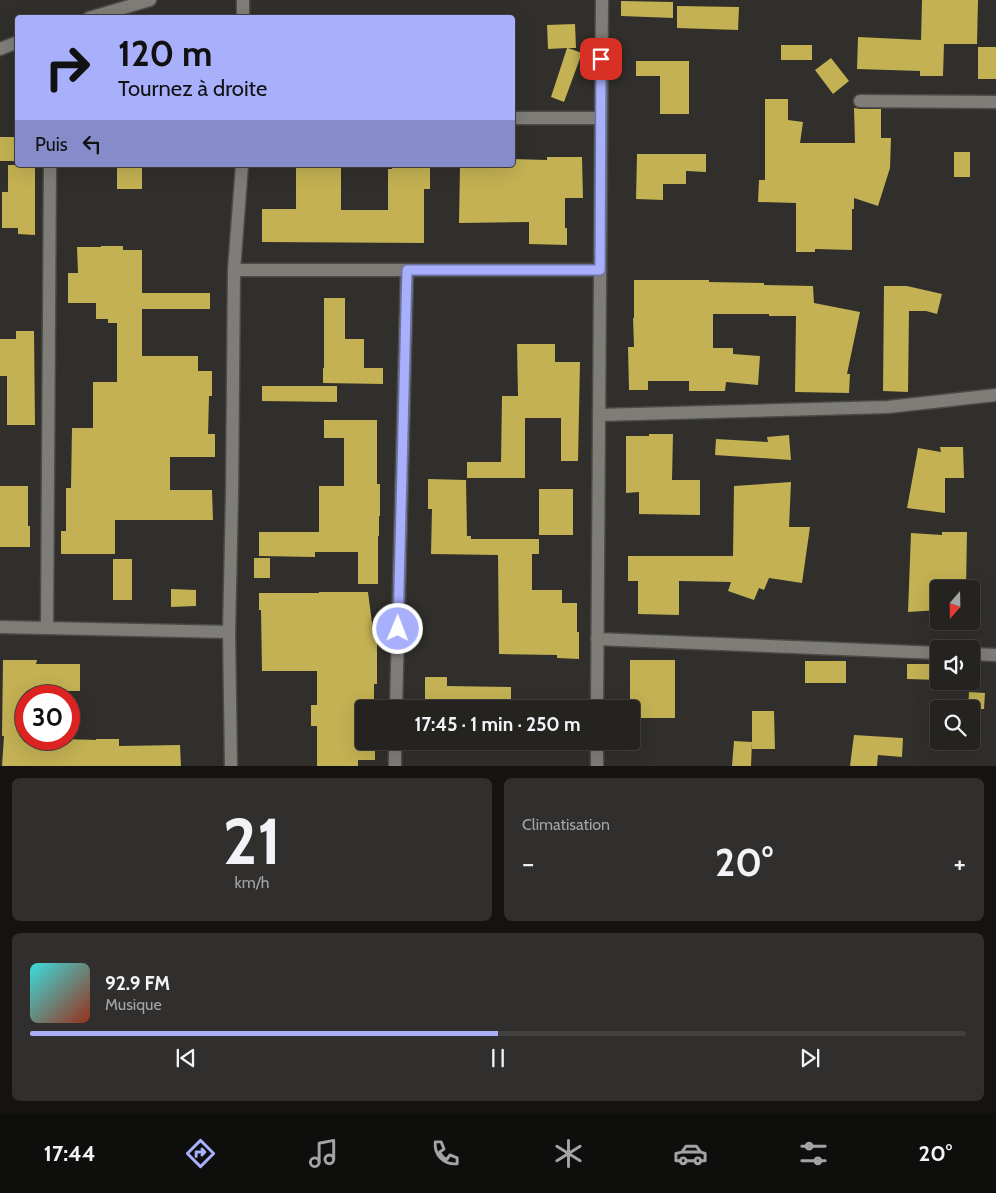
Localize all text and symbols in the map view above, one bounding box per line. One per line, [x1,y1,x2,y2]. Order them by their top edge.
text: 120 m [118,32,212,75]
icon: right [35,35,100,100]
pin [580,38,622,80]
icon: arrive [587,45,615,73]
text: Tournez à droite [118,75,267,102]
icon: left [78,130,106,158]
text: Puis [35,133,68,156]
north arrow [930,580,980,630]
map controls [930,580,980,750]
position arrow [371,602,423,654]
button: sound [930,640,980,690]
speed limit sign: 30 [15,685,80,750]
button: search [930,700,980,750]
text: 17:45 · 1 min · 250 m [414,713,581,736]
text: 21 [223,801,281,880]
text: Climatisation [522,815,610,834]
text: 20° [715,839,773,886]
text: − [522,846,534,880]
text: + [954,846,966,880]
text: km/h [234,873,270,892]
text: 92.9 FM [105,972,170,995]
text: Musique [105,995,162,1014]
icon: previous [172,1044,200,1072]
icon: pause [484,1044,512,1072]
icon: next [796,1044,824,1072]
icon: directions [183,1136,218,1171]
icon: music [306,1136,341,1171]
icon: phone [428,1136,463,1171]
icon: climate [551,1136,586,1171]
icon: car [673,1136,708,1171]
icon: filters [796,1136,831,1171]
text: 17:44 [44,1140,95,1167]
text: 20° [919,1140,952,1167]

